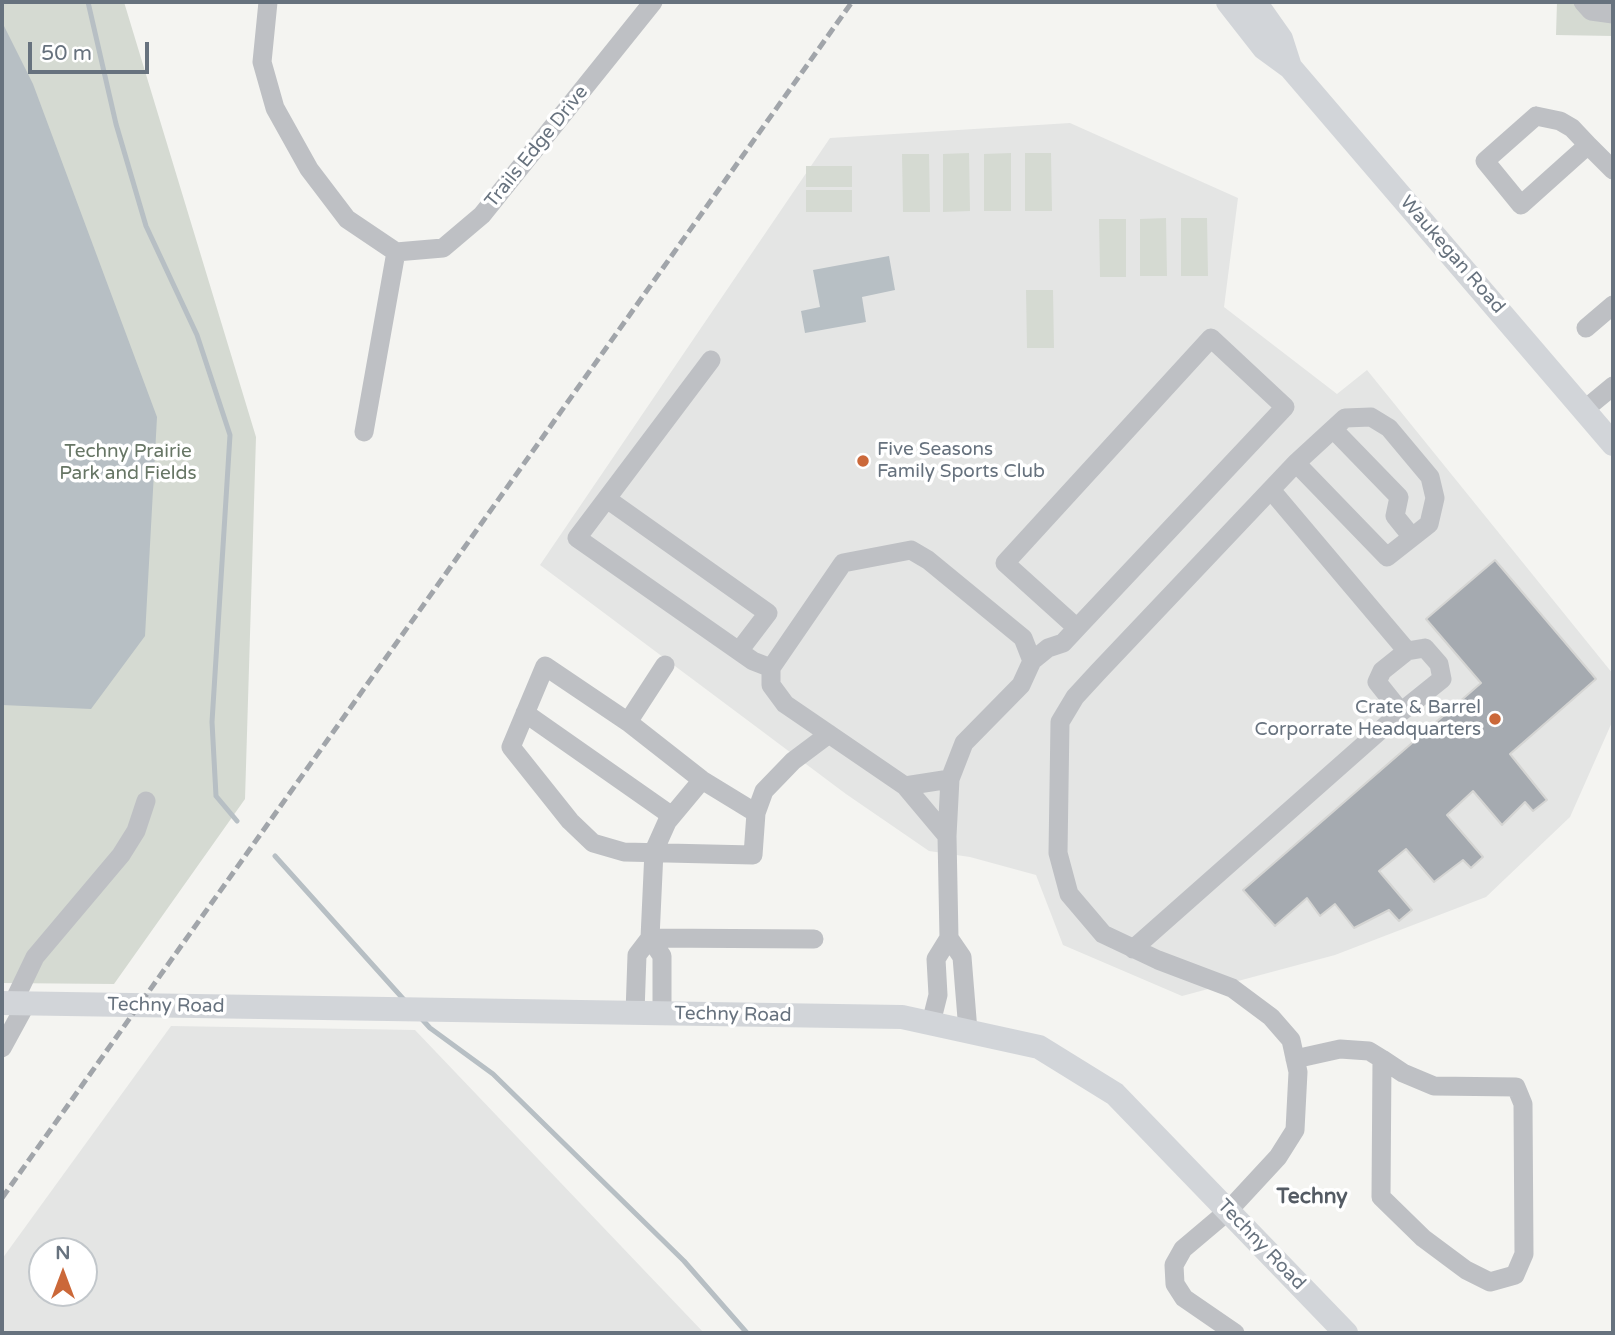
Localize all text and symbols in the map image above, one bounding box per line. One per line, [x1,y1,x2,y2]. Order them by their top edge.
scale bar [32,28,152,72]
text: 50 m [41,41,92,66]
street label: Trails Edge Drive [481,81,593,213]
street label: Waukegan Road [1395,191,1509,319]
place label: Five Seasons Family Sports Club [877,439,1045,483]
park label: Techny Prairie Park and Fields [59,441,197,485]
marker: Five Seasons Family Sports Club [855,453,871,469]
place label: Crate & Barrel Corporrate Headquarters [1255,697,1481,741]
marker: Crate & Barrel Corporrate Headquarters [1487,711,1503,727]
street label: Techny Road [107,994,225,1018]
street label: Techny Road [674,1003,792,1027]
district label: Techny [1276,1184,1348,1210]
street label: Techny Road [1212,1195,1310,1295]
north arrow [28,1237,98,1307]
text: N [55,1242,71,1264]

